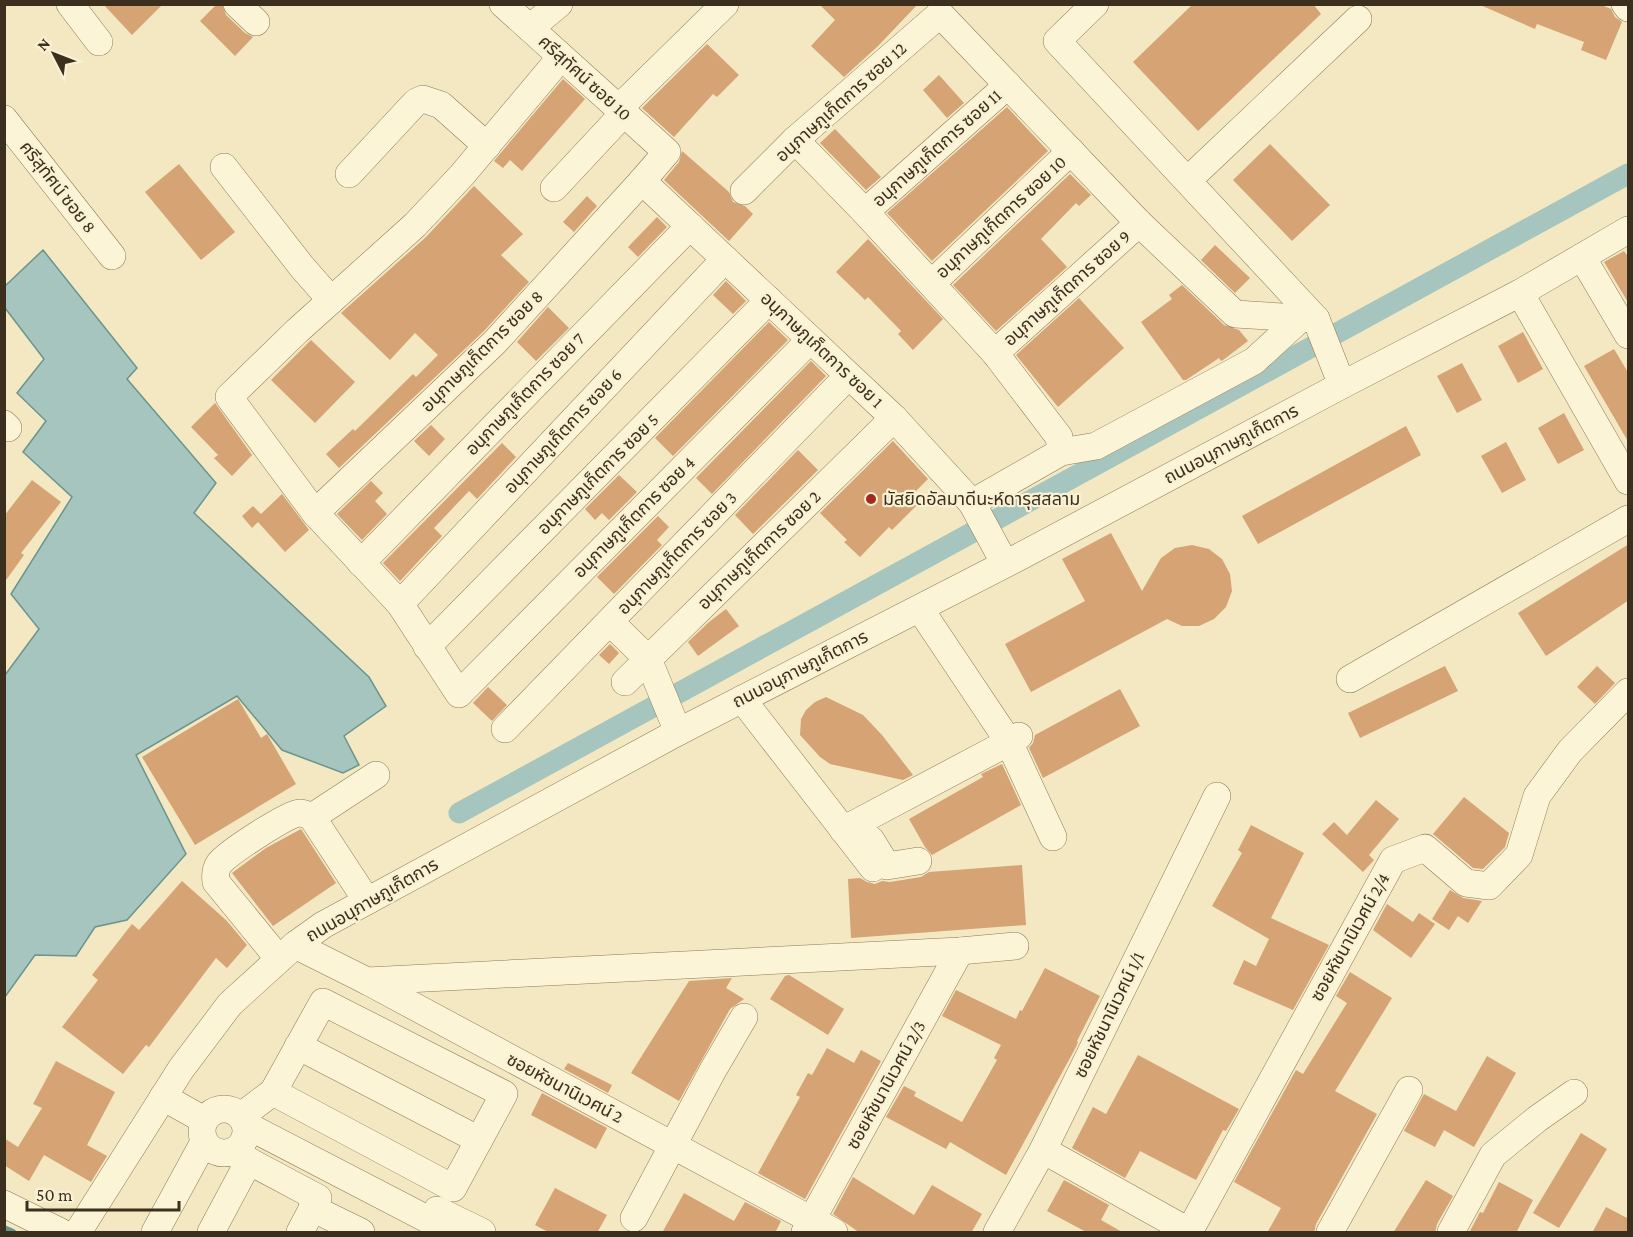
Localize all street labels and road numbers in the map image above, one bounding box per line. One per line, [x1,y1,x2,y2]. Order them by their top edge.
street label: ศรีสุทัศน์ ซอย 10 [534,31,635,126]
street label: อนุภาษภูเก็ตการ ซอย 12 [772,38,912,167]
street label: อนุภาษภูเก็ตการ ซอย 11 [869,85,1007,212]
street label: ศรีสุทัศน์ ซอย 8 [15,137,100,238]
street label: อนุภาษภูเก็ตการ ซอย 10 [932,152,1071,284]
street label: อนุภาษภูเก็ตการ ซอย 9 [1000,226,1136,352]
street label: อนุภาษภูเก็ตการ ซอย 8 [417,286,548,417]
street label: อนุภาษภูเก็ตการ ซอย 1 [755,288,887,413]
street label: อนุภาษภูเก็ตการ ซอย 7 [461,329,590,461]
street label: อนุภาษภูเก็ตการ ซอย 6 [500,364,627,499]
street label: ถนนอนุภาษภูเก็ตการ [1160,400,1303,490]
street label: อนุภาษภูเก็ตการ ซอย 5 [533,409,664,540]
street label: อนุภาษภูเก็ตการ ซอย 4 [569,452,700,583]
street label: อนุภาษภูเก็ตการ ซอย 2 [694,486,826,615]
street label: อนุภาษภูเก็ตการ ซอย 3 [613,488,742,620]
street label: ถนนอนุภาษภูเก็ตการ [729,626,872,714]
street label: ถนนอนุภาษภูเก็ตการ [302,854,443,948]
street label: ซอยหัชนานิเวศน์ 2/4 [1306,869,1394,1005]
street label: ซอยหัชนานิเวศน์ 1/1 [1070,949,1148,1081]
street label: ซอยหัชนานิเวศน์ 2/3 [842,1017,930,1153]
street label: ซอยหัชนานิเวศน์ 2 [503,1049,627,1127]

